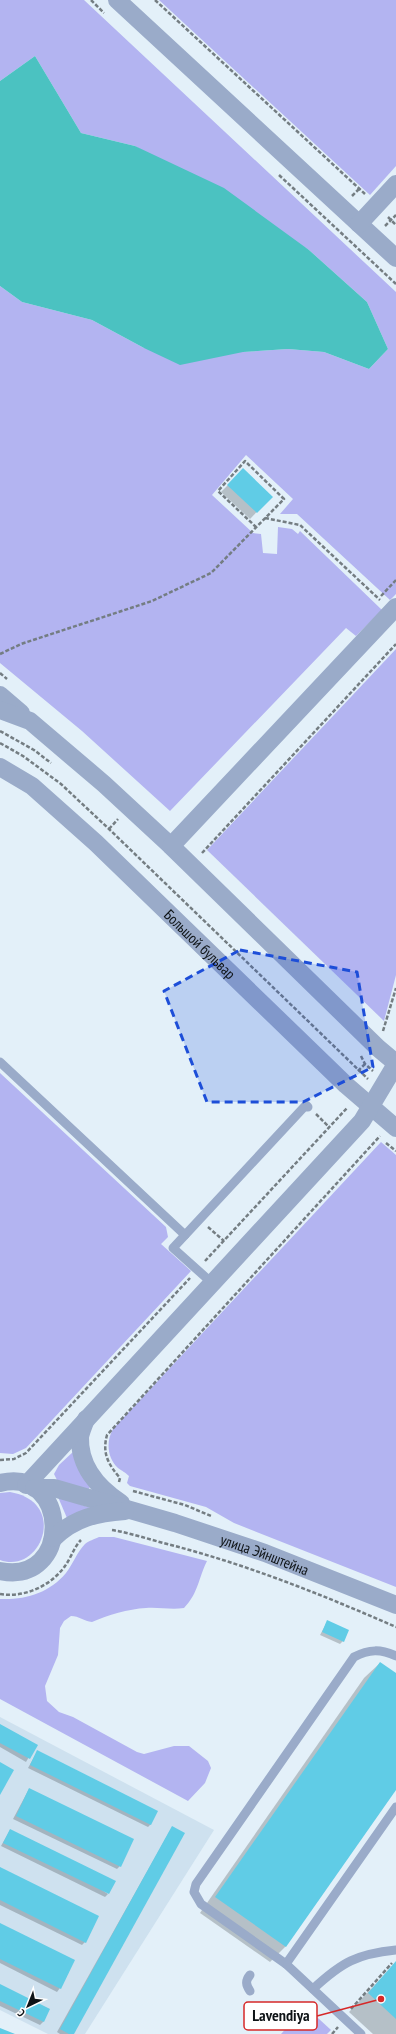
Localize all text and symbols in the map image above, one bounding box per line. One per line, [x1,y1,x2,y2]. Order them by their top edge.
street label: Большой бульвар [160,905,240,983]
street label: улица Эйнштейна [218,1529,312,1579]
north arrow [8,1986,48,2026]
callout: Lavendiya [244,2002,317,2030]
text: Lavendiya [252,2005,310,2025]
text: С [15,2006,28,2020]

